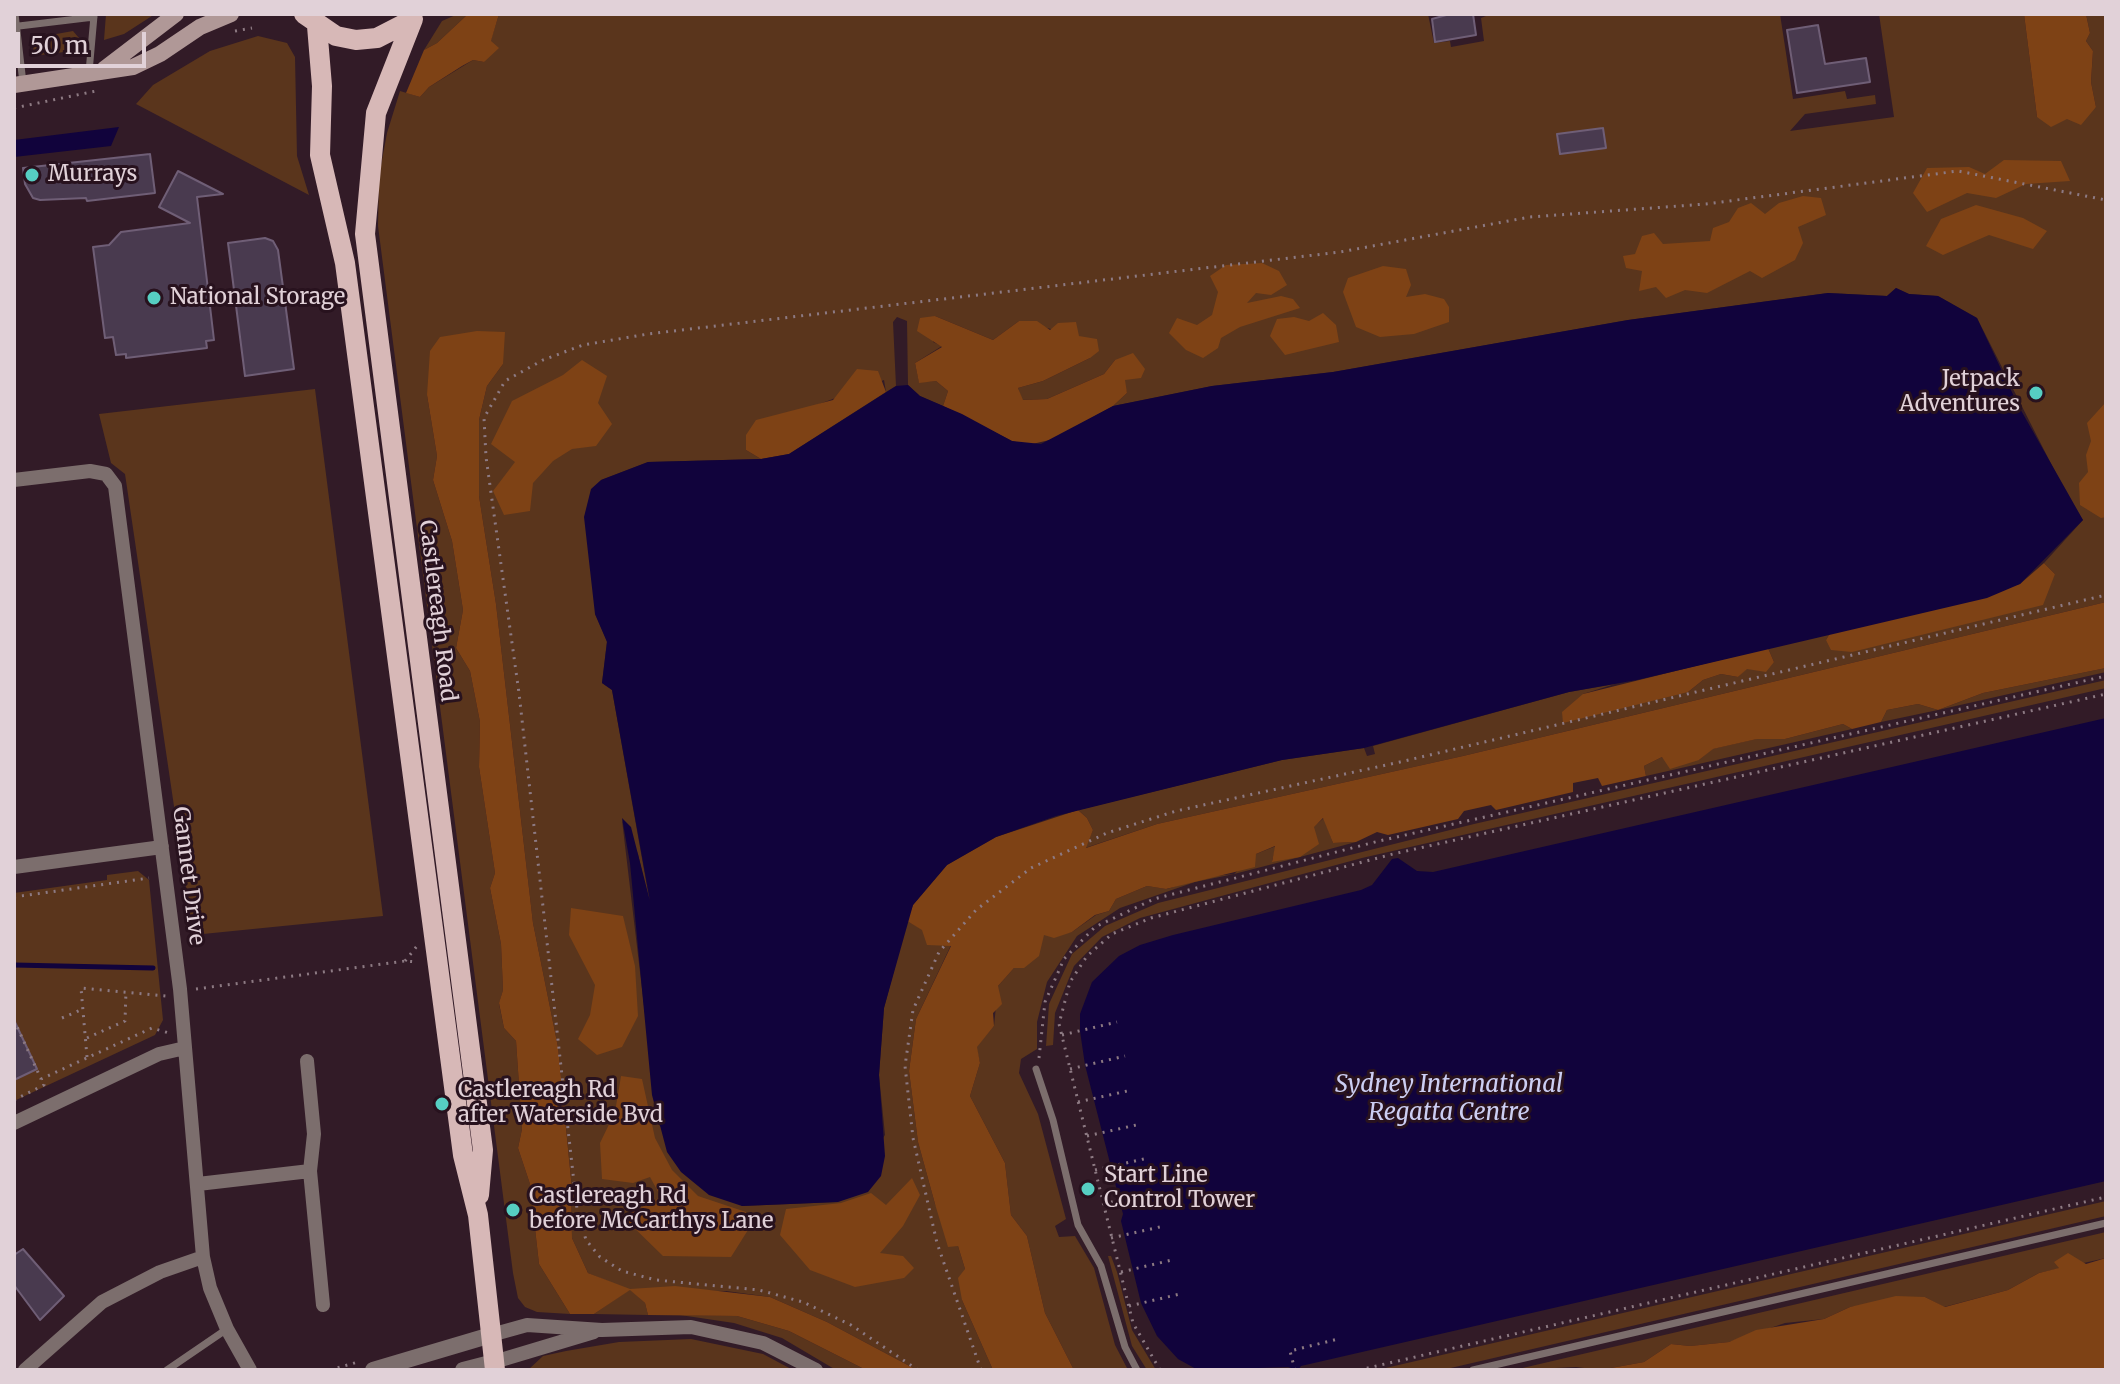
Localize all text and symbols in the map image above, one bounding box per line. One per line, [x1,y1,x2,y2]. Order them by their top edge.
scale bar [20,16,150,66]
text: 50 m [30,30,89,61]
place label: Murrays [48,162,137,188]
marker: Murrays [23,166,41,184]
place label: National Storage [170,285,345,311]
marker: National Storage [145,289,163,307]
place label: Jetpack Adventures [1899,367,2020,418]
marker: Jetpack Adventures [2027,384,2045,402]
street label: Castlereagh Road [413,519,461,703]
street label: Gannet Drive [166,805,210,947]
water label: Sydney International Regatta Centre [1335,1071,1563,1127]
place label: Castlereagh Rd after Waterside Bvd [458,1078,663,1130]
marker: Castlereagh Rd after Waterside Bvd [433,1095,451,1113]
place label: Start Line Control Tower [1104,1163,1255,1214]
marker: Start Line Control Tower [1079,1180,1097,1198]
place label: Castlereagh Rd before McCarthys Lane [529,1184,773,1236]
marker: Castlereagh Rd before McCarthys Lane [504,1201,522,1219]

